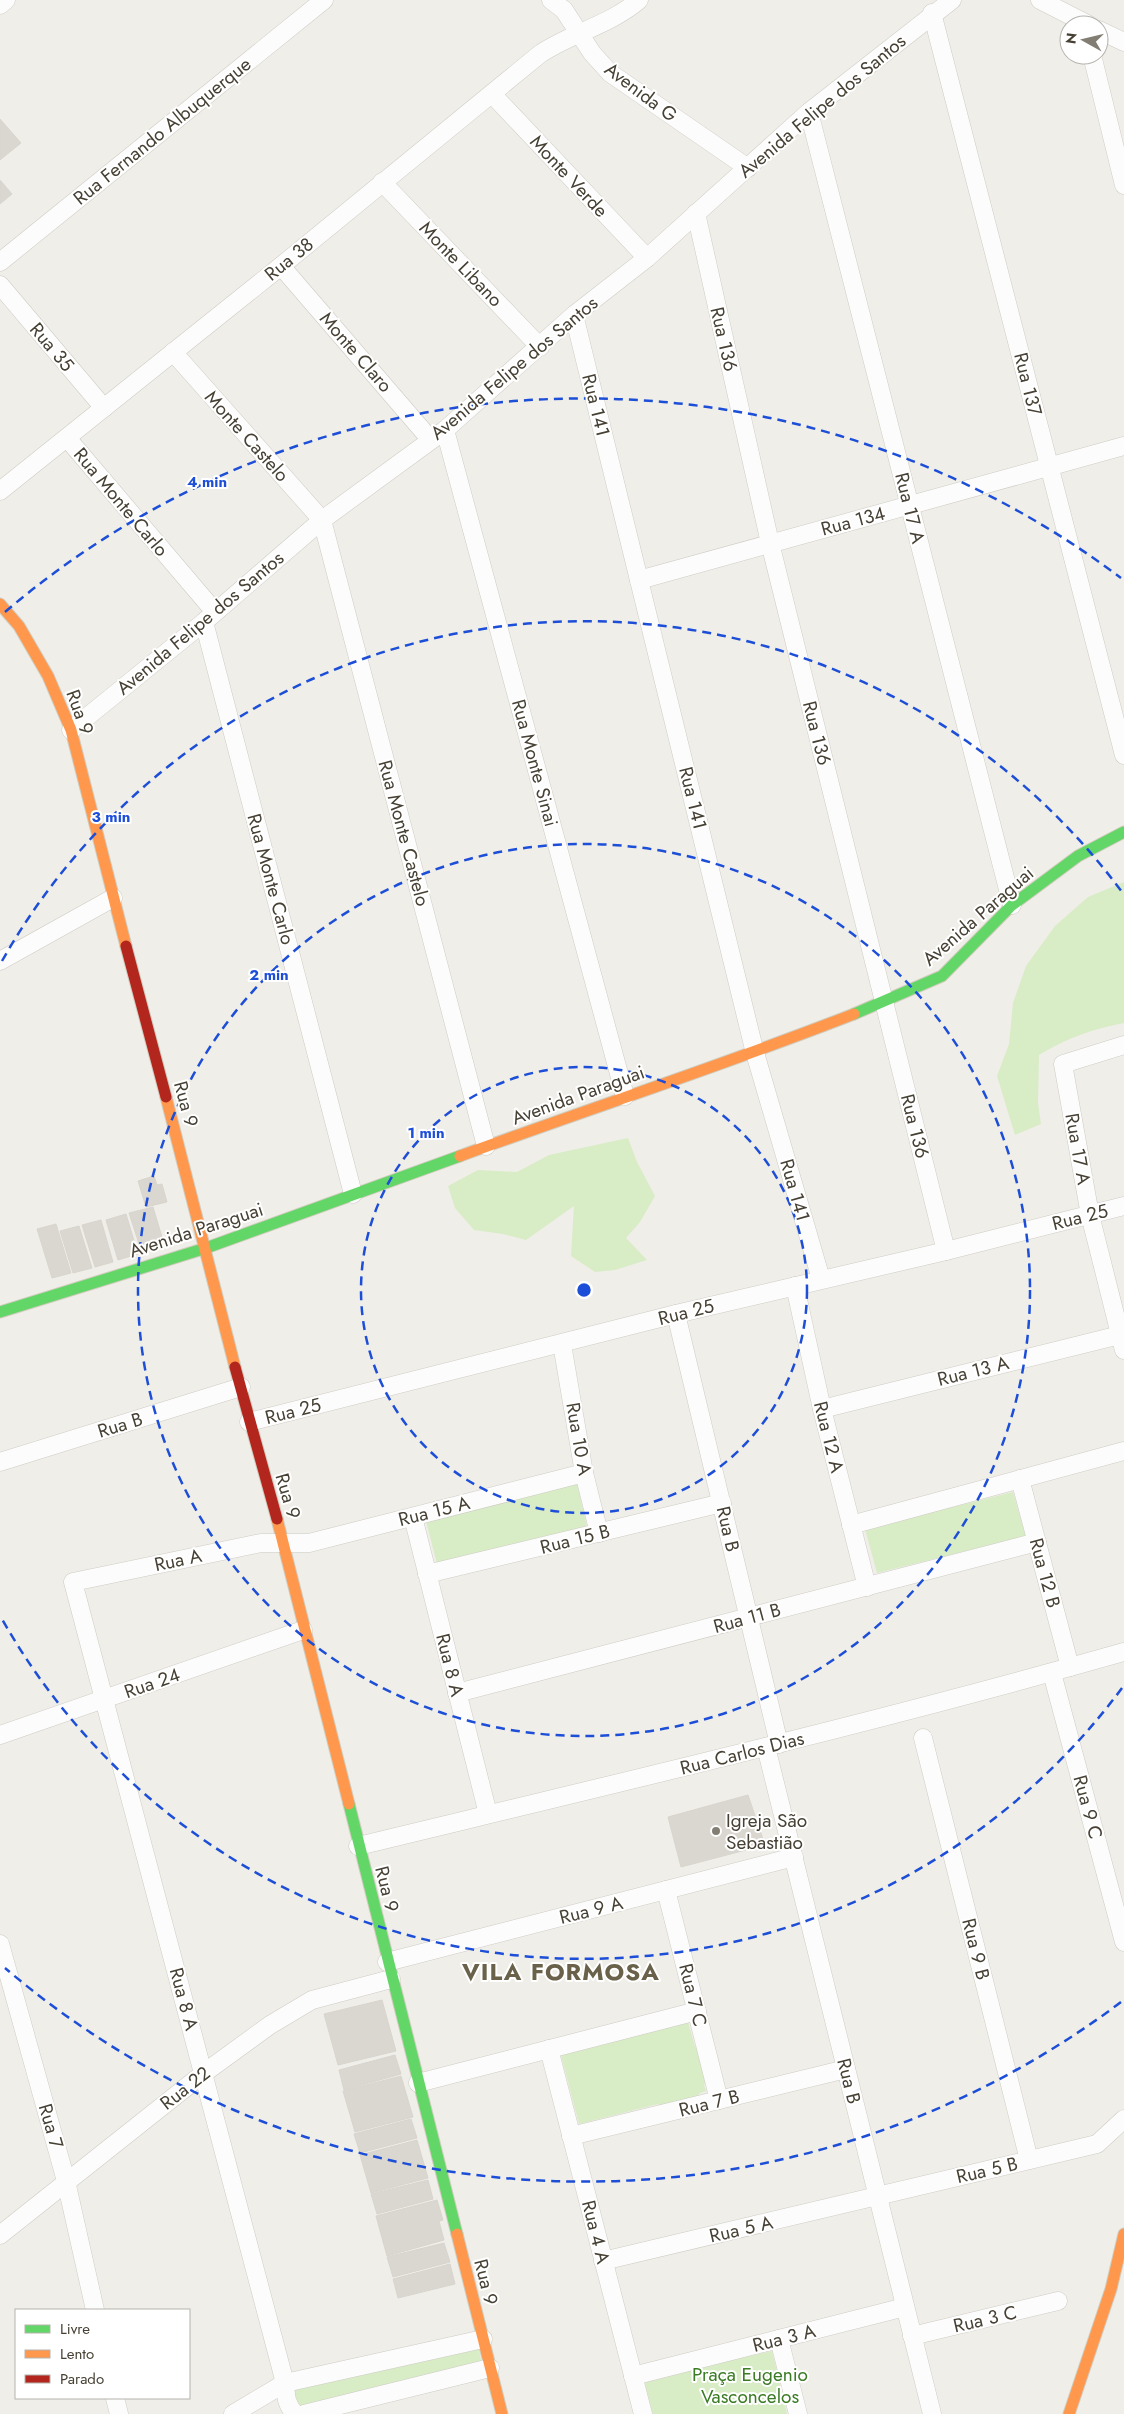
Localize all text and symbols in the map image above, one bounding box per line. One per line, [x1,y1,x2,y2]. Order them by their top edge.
north arrow [1059,15,1109,65]
street label: Avenida Felipe dos Santos [732,28,912,184]
text: N [1060,31,1082,45]
street label: Rua Fernando Albuquerque [67,51,257,211]
street label: Avenida G [599,56,683,128]
street label: Monte Verde [524,129,614,223]
street label: Monte Libano [413,215,509,313]
street label: Rua 38 [259,231,319,287]
street label: Avenida Felipe dos Santos [424,290,604,446]
street label: Rua 136 [703,304,745,374]
street label: Monte Claro [313,306,399,398]
street label: Rua 35 [23,317,81,377]
street label: Rua 137 [1007,350,1049,418]
street label: Rua 141 [575,371,617,439]
street label: Monte Castelo [199,384,295,488]
street label: Rua Monte Carlo [67,442,175,562]
street label: Rua 17 A [888,470,932,547]
text: 4 min [187,471,227,493]
street label: Rua 134 [818,499,888,543]
street label: Avenida Felipe dos Santos [110,545,290,701]
street label: Rua 9 [59,686,101,738]
street label: Rua Monte Sinai [505,696,565,830]
street label: Rua 136 [796,698,838,768]
street label: Rua Monte Castelo [372,757,436,909]
street label: Rua 141 [672,764,714,832]
text: 3 min [92,806,130,828]
street label: Rua Monte Carlo [241,810,301,948]
street label: Avenida Paraguai [916,860,1040,972]
text: 2 min [249,964,289,986]
street label: Avenida Paraguai [508,1058,648,1132]
street label: Rua 9 [167,1078,205,1130]
street label: Rua 136 [894,1091,936,1161]
street label: Rua 17 A [1058,1111,1098,1187]
text: 1 min [407,1122,445,1144]
street label: Rua 141 [773,1156,817,1224]
street label: Avenida Paraguai [125,1196,267,1264]
street label: Rua 25 [1049,1197,1111,1237]
centre of rings [575,1281,593,1299]
street label: Rua 25 [655,1292,717,1332]
street label: Rua 13 A [935,1349,1012,1393]
street label: Rua 25 [262,1391,324,1431]
street label: Rua 12 A [807,1398,851,1476]
street label: Rua 10 A [559,1400,599,1478]
street label: Rua B [94,1405,146,1445]
street label: Rua 9 [269,1470,307,1522]
street label: Rua 15 A [395,1489,473,1533]
street label: Rua B [710,1504,746,1554]
street label: Rua 15 B [537,1517,613,1561]
street label: Rua 12 B [1023,1535,1067,1611]
street label: Rua A [152,1542,205,1578]
street label: Rua 11 B [710,1596,784,1640]
street label: Rua 8 A [429,1631,471,1700]
street label: Rua 24 [120,1661,184,1705]
street label: Rua Carlos Dias [677,1724,807,1781]
street label: Rua 9 C [1067,1772,1109,1842]
place label: Igreja São Sebastião [726,1807,807,1856]
marker: Igreja São Sebastião [710,1825,722,1837]
street label: Rua 9 [368,1863,406,1915]
street label: Rua 9 A [556,1889,626,1931]
street label: Rua 9 B [955,1915,997,1983]
district label: VILA FORMOSA [461,1954,660,1989]
street label: Rua 7 C [672,1961,714,2029]
street label: Rua 8 A [163,1965,205,2034]
street label: Rua B [830,2055,868,2107]
street label: Rua 22 [154,2060,216,2116]
street label: Rua 7 B [676,2082,742,2124]
street label: Rua 7 [32,2100,70,2152]
street label: Rua 5 B [954,2150,1020,2190]
street label: Rua 4 A [575,2197,617,2267]
street label: Rua 5 A [707,2208,776,2249]
street label: Rua 9 [467,2256,505,2308]
street label: Rua 3 C [951,2299,1019,2339]
legend [15,2309,190,2399]
street label: Rua 3 A [750,2317,819,2359]
text: Livre [60,2318,90,2340]
text: Lento [60,2343,94,2365]
park label: Praça Eugenio Vasconcelos [692,2361,808,2410]
text: Parado [60,2368,104,2390]

